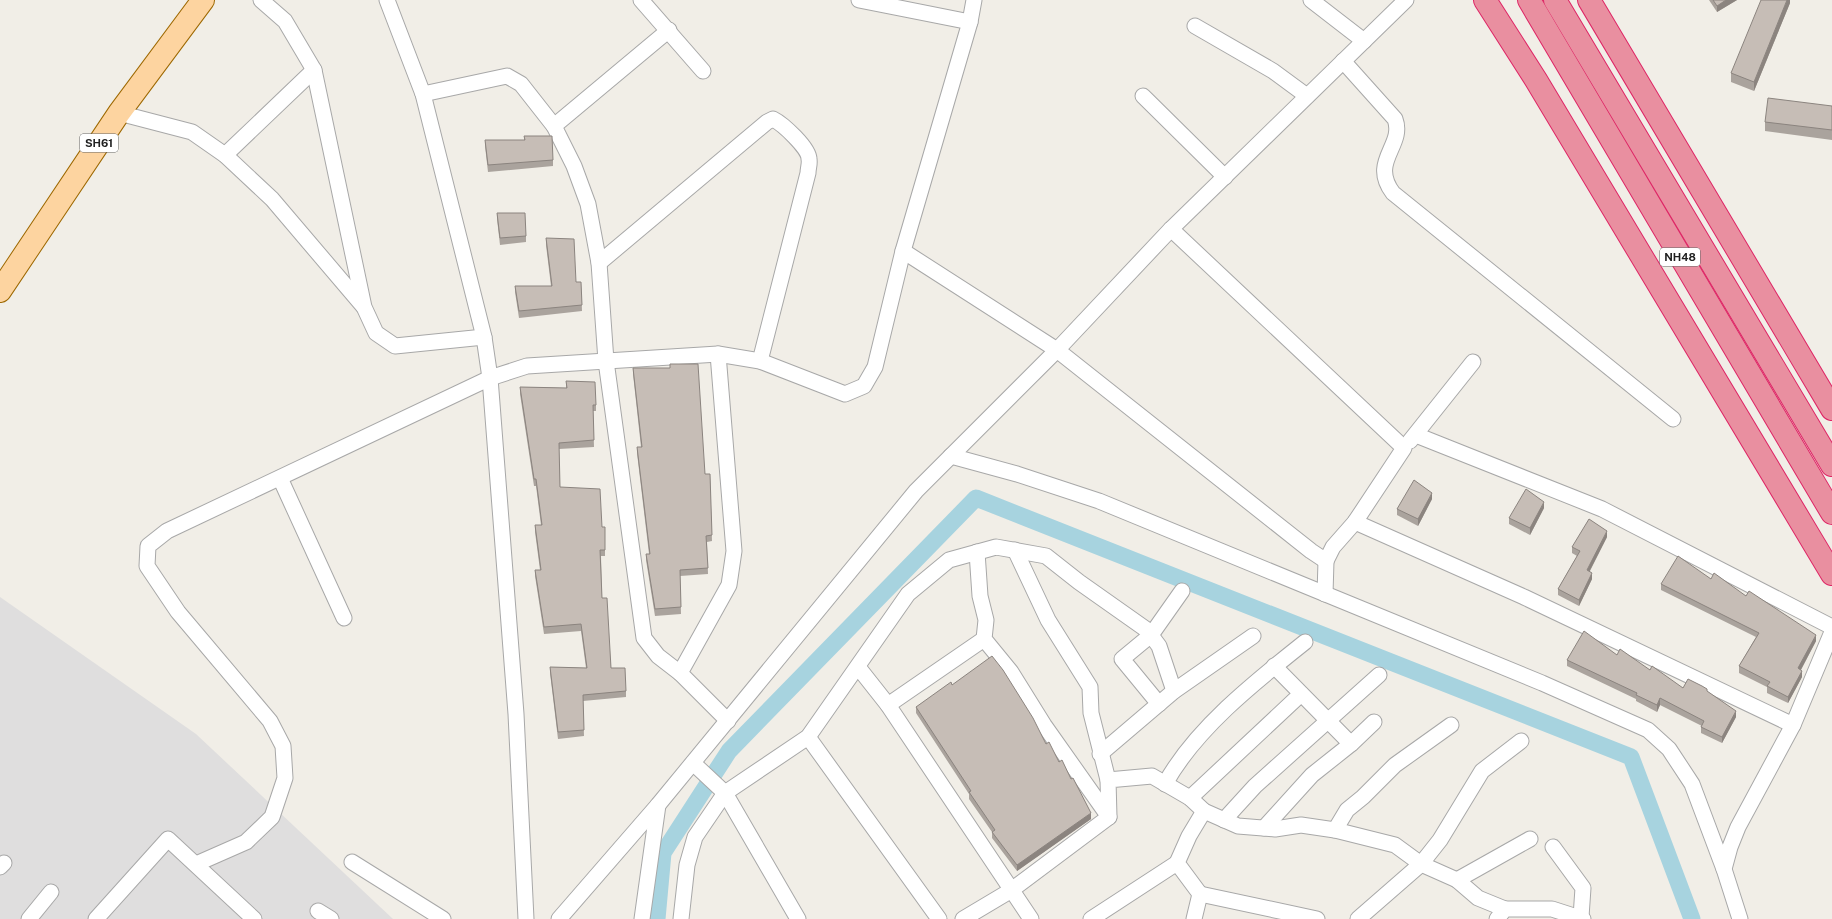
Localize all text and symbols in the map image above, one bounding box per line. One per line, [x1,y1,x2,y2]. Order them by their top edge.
road number: SH61 [80,134,118,152]
road number: NH48 [1660,248,1700,266]

